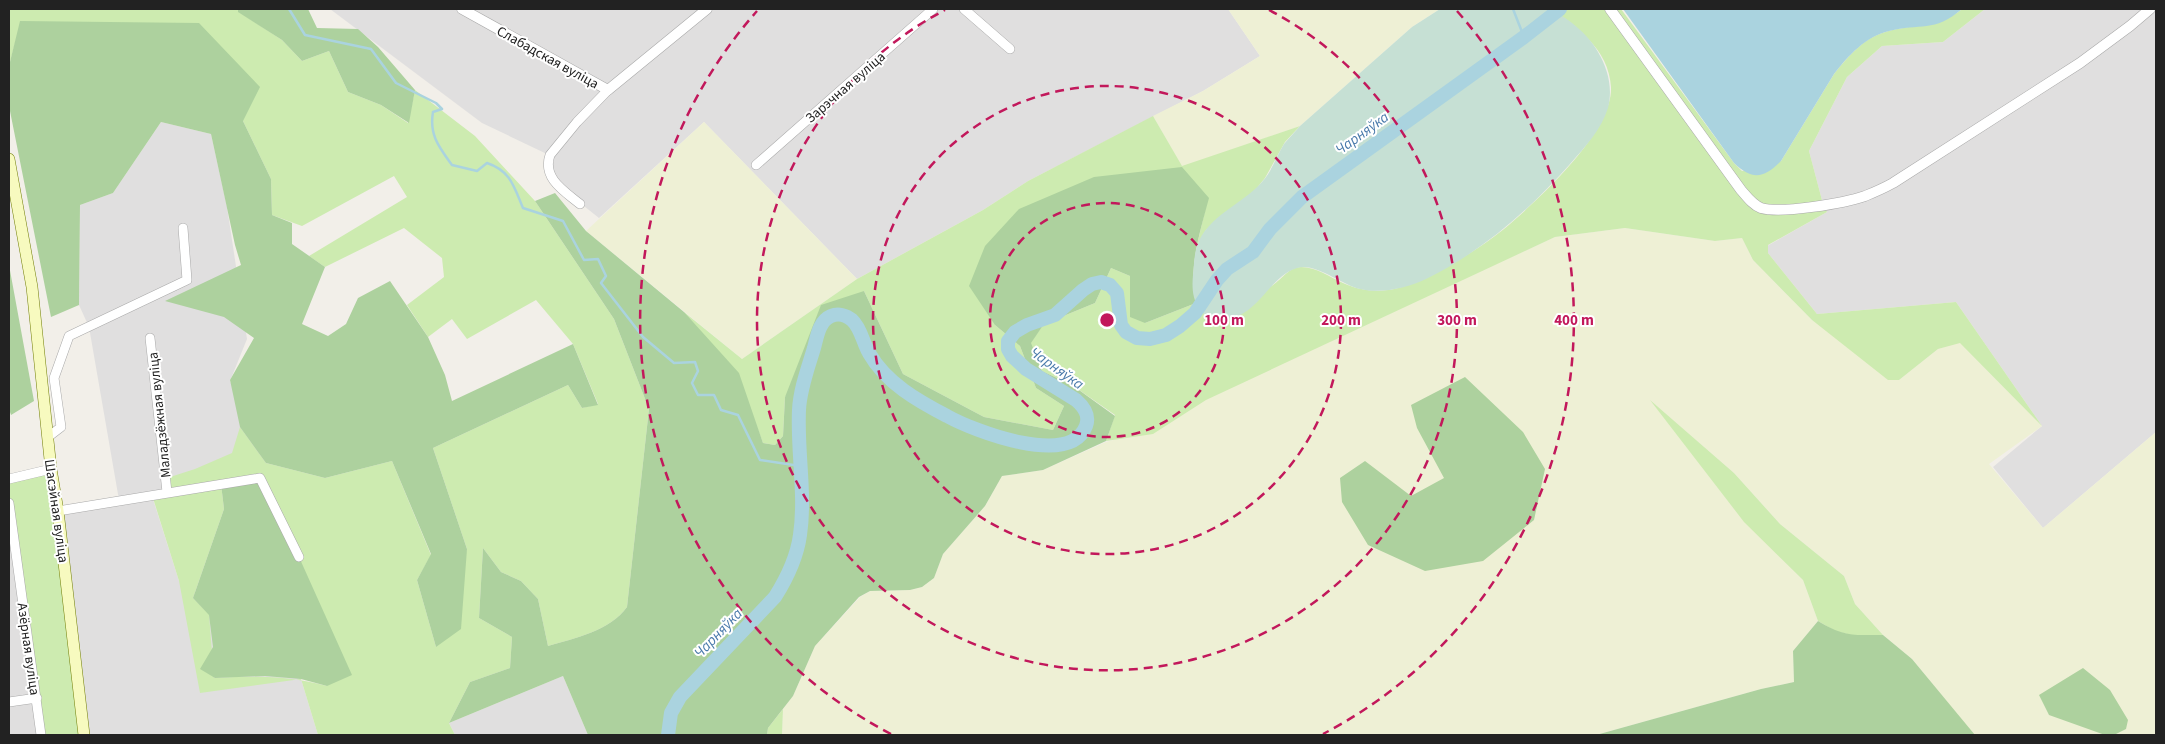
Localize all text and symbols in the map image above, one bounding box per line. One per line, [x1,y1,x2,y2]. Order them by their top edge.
street label: Слабадская вуліца [493,21,602,94]
street label: Зарэчная вуліца [801,47,890,128]
water label: Чарняўка [1331,107,1393,160]
text: 100 m [1204,310,1244,331]
text: 200 m [1321,310,1361,331]
text: 300 m [1437,310,1477,331]
text: 400 m [1554,310,1594,331]
centre of rings [1098,311,1116,329]
water label: Чарняўка [1025,342,1088,395]
street label: Маладзёжная вуліца [143,351,177,479]
street label: Шасэйная вуліца [39,458,73,564]
street label: Азёрная вуліца [12,602,44,697]
water label: Чарняўка [689,604,747,663]

